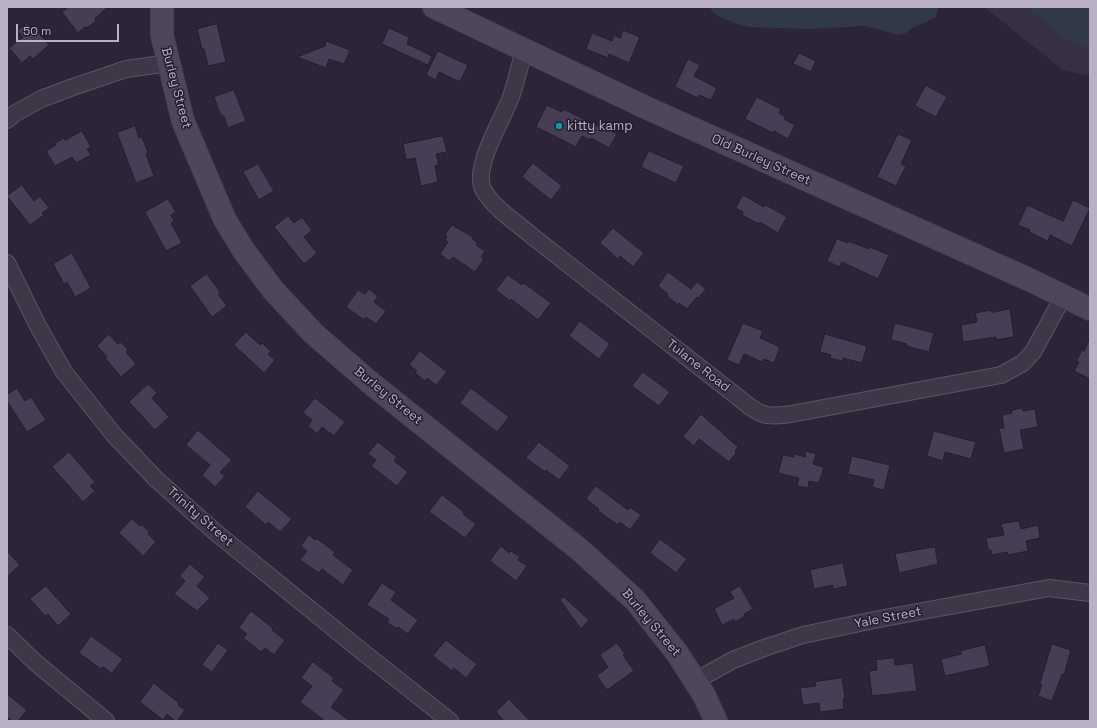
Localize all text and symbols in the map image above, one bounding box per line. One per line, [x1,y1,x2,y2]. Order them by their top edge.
scale bar [18,16,121,42]
text: 50 m [23,23,51,39]
street label: Burley Street [158,46,194,130]
place label: kitty kamp [567,118,633,134]
marker: kitty kamp [554,121,564,131]
street label: Old Burley Street [709,131,813,189]
street label: Tulane Road [663,336,733,396]
street label: Burley Street [351,364,425,428]
street label: Trinity Street [164,484,236,550]
street label: Burley Street [618,586,684,660]
street label: Yale Street [853,604,923,632]

